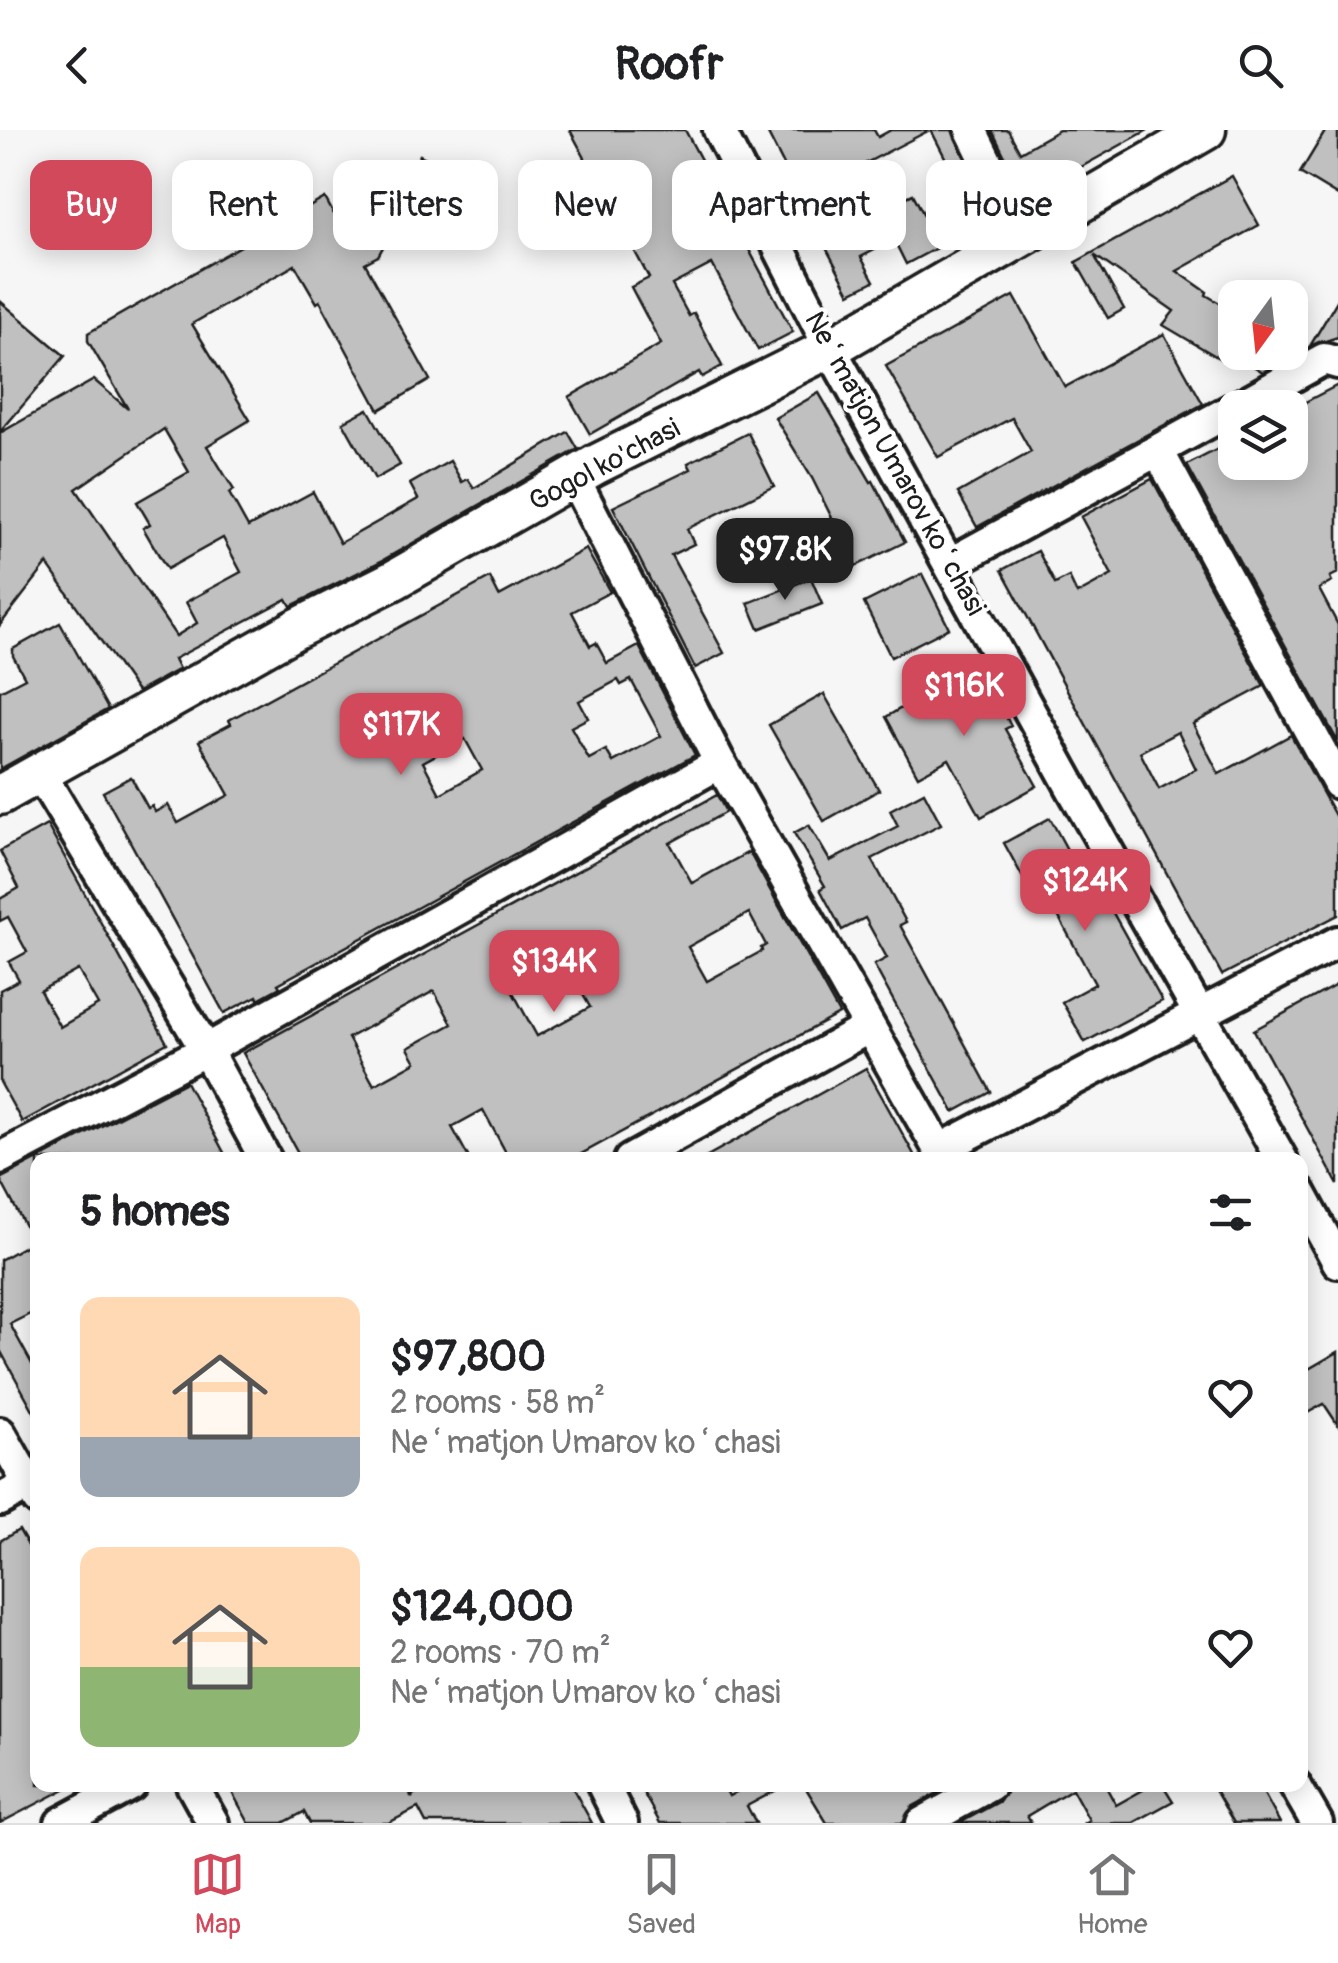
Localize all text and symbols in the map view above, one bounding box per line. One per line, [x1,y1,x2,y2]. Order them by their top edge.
text: Roofr [615,37,723,93]
icon: back [50,38,105,93]
icon: search [1233,38,1288,93]
chip: Buy [30,160,152,250]
chip: Rent [172,160,313,250]
chip: Filters [333,160,498,250]
chip: New [518,160,652,250]
chip: Apartment [672,160,906,250]
chip: House [926,160,1087,250]
north arrow [1218,280,1308,370]
map controls [1218,280,1308,480]
street label: Neʻmatjon Umarov koʻchasi [796,306,993,622]
button: layers [1218,390,1308,480]
street label: Gogol ko'chasi [523,411,686,520]
pin: $97.8K [704,518,866,603]
text: $97.8K [738,530,832,570]
pin: $116K [894,654,1034,739]
text: $116K [924,666,1004,706]
pin: $117K [331,693,471,778]
text: $117K [362,705,440,745]
pin: $124K [1015,849,1155,934]
text: $124K [1042,861,1128,901]
pin: $134K [484,930,624,1015]
text: $134K [511,942,597,982]
icon: filters [1203,1185,1258,1240]
text: 5 homes [80,1186,230,1238]
text: $97,800 [390,1331,546,1383]
icon: home [160,1337,280,1457]
icon: heart [1203,1370,1258,1425]
text: 2 rooms · 58 m² [390,1383,605,1423]
text: Neʻmatjon Umarov koʻchasi [390,1423,781,1463]
text: $124,000 [390,1581,574,1633]
icon: home [160,1587,280,1707]
icon: heart [1203,1620,1258,1675]
text: 2 rooms · 70 m² [390,1633,611,1673]
text: Neʻmatjon Umarov koʻchasi [390,1673,781,1713]
tab: Map [190,1847,245,1942]
tab: Saved [626,1847,696,1942]
tab: Home [1077,1847,1147,1942]

